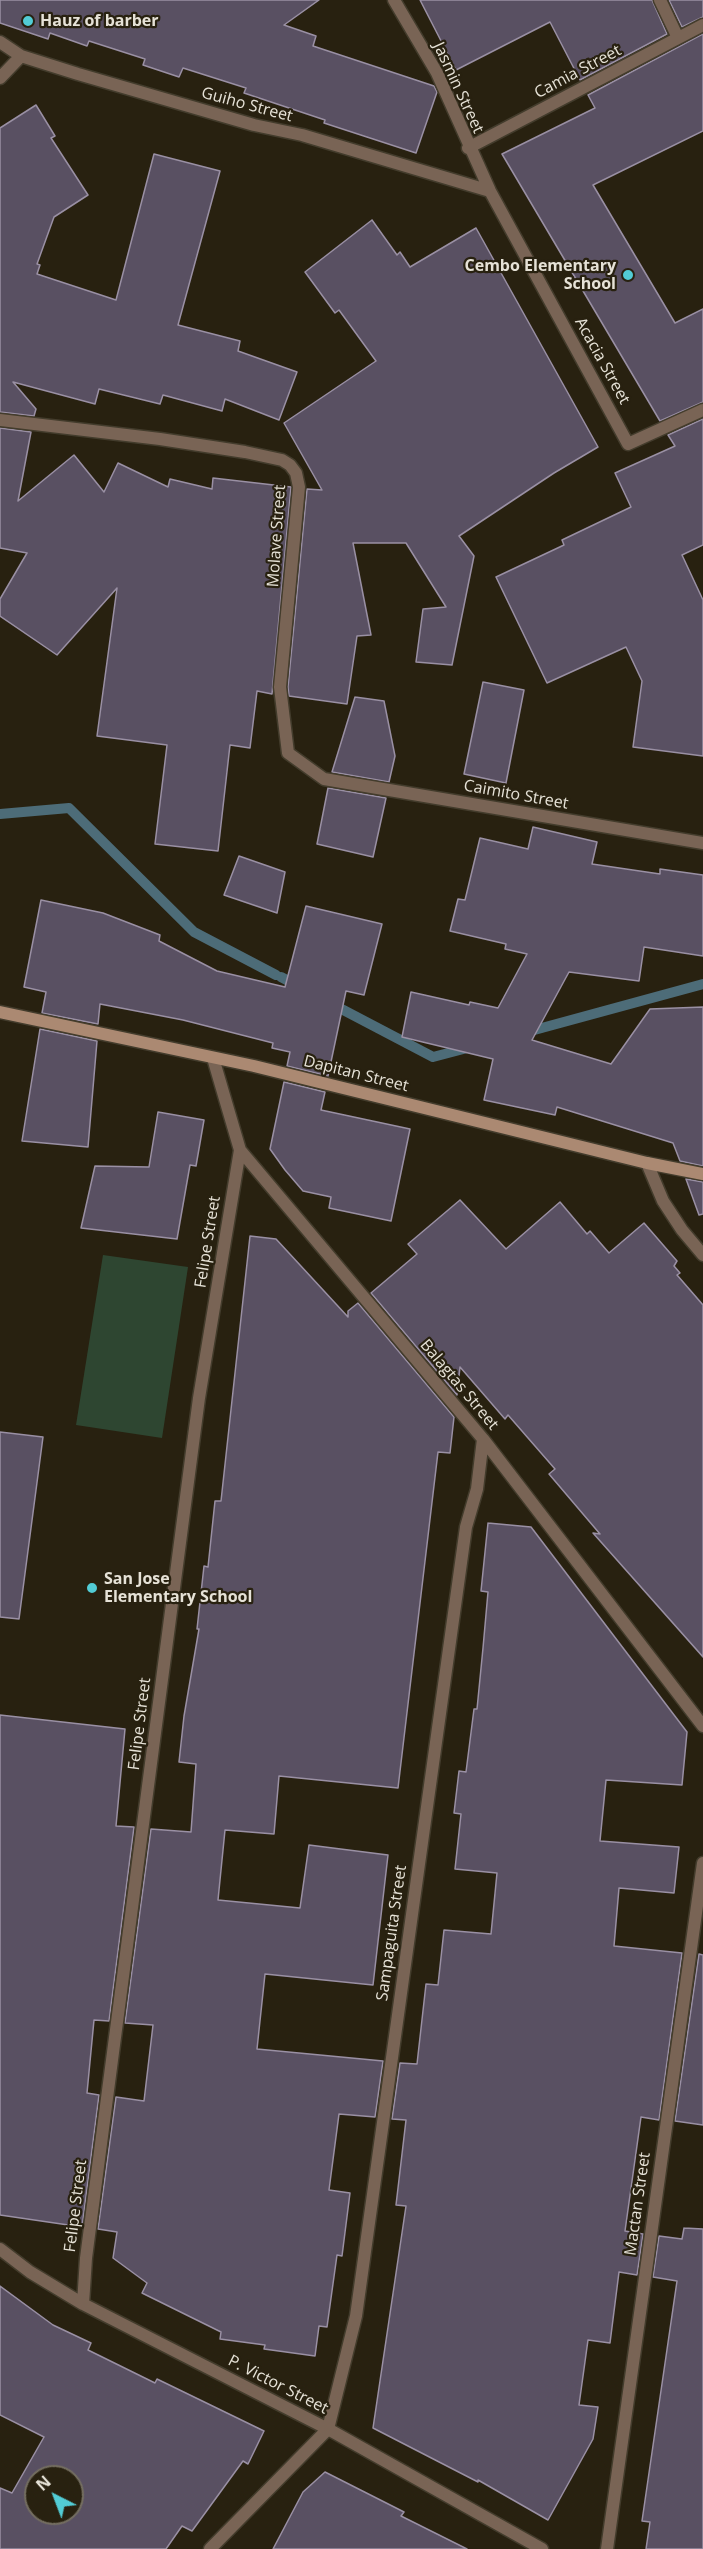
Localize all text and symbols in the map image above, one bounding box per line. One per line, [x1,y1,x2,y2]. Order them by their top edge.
place label: Hauz of barber [40,11,159,31]
marker: Hauz of barber [21,14,35,28]
street label: Jasmin Street [429,39,487,137]
street label: Camia Street [531,41,625,103]
street label: Guiho Street [199,84,295,126]
place label: Cembo Elementary School [464,256,616,294]
marker: Cembo Elementary School [621,268,635,282]
street label: Acacia Street [570,314,634,408]
street label: Molave Street [264,484,290,588]
street label: Caimito Street [462,776,570,814]
street label: Dapitan Street [301,1052,411,1096]
street label: Felipe Street [191,1195,225,1289]
street label: Balagtas Street [416,1336,502,1434]
place label: San Jose Elementary School [104,1569,252,1607]
marker: San Jose Elementary School [85,1581,99,1595]
street label: Felipe Street [125,1677,155,1771]
street label: Sampaguita Street [373,1864,411,2002]
street label: Mactan Street [621,2151,655,2257]
street label: Felipe Street [61,2159,91,2253]
street label: P. Victor Street [225,2351,331,2419]
north arrow [24,2465,84,2525]
text: N [31,2471,55,2496]

